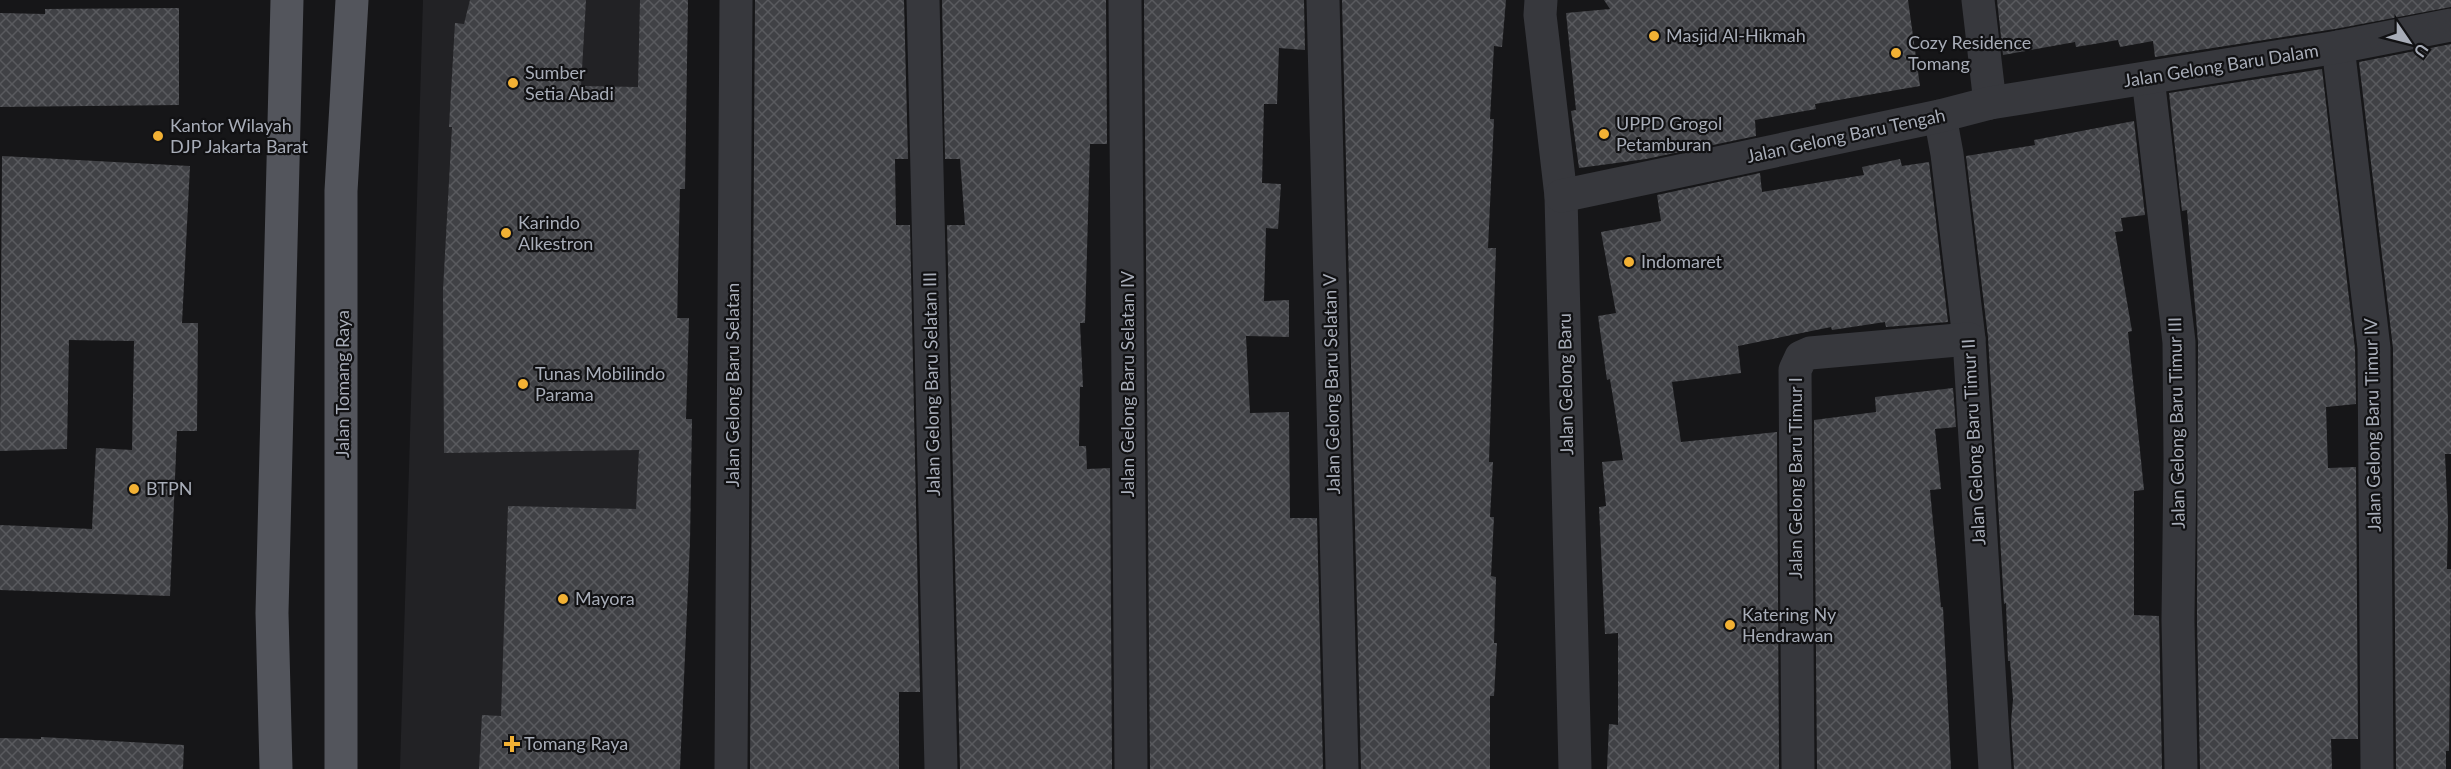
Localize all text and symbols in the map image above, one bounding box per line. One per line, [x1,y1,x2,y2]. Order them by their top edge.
north arrow [2379,12,2439,72]
place label: Masjid Al-Hikmah [1666,24,1806,46]
marker: Masjid Al-Hikmah [1647,29,1661,43]
place label: Cozy Residence Tomang [1908,31,2031,74]
street label: Jalan Gelong Baru Dalam [2122,39,2320,91]
text: U [2411,41,2433,61]
marker: Cozy Residence Tomang [1889,46,1903,60]
place label: Sumber Setia Abadi [525,61,614,104]
marker: Sumber Setia Abadi [506,76,520,90]
street label: Jalan Gelong Baru Tengah [1744,103,1947,167]
place label: UPPD Grogol Petamburan [1616,112,1722,155]
place label: Kantor Wilayah DJP Jakarta Barat [170,114,309,157]
marker: UPPD Grogol Petamburan [1597,127,1611,141]
marker: Kantor Wilayah DJP Jakarta Barat [151,129,165,143]
place label: Karindo Alkestron [518,211,593,254]
marker: Karindo Alkestron [499,226,513,240]
place label: Indomaret [1641,250,1723,272]
marker: Indomaret [1622,255,1636,269]
street label: Jalan Gelong Baru Selatan IV [1116,270,1138,497]
street label: Jalan Gelong Baru Selatan III [918,272,944,496]
street label: Jalan Gelong Baru Selatan V [1318,273,1344,494]
street label: Jalan Gelong Baru Selatan [721,283,743,487]
street label: Jalan Tomang Raya [331,310,353,458]
street label: Jalan Gelong Baru [1553,313,1577,455]
street label: Jalan Gelong Baru Timur III [2163,317,2189,529]
street label: Jalan Gelong Baru Timur IV [2359,317,2385,532]
street label: Jalan Gelong Baru Timur II [1957,338,1989,546]
place label: Tunas Mobilindo Parama [535,362,665,405]
marker: Tunas Mobilindo Parama [516,377,530,391]
street label: Jalan Gelong Baru Timur I [1784,377,1806,579]
place label: BTPN [146,477,193,499]
marker: BTPN [127,482,141,496]
place label: Mayora [575,587,635,609]
marker: Mayora [556,592,570,606]
place label: Katering Ny Hendrawan [1742,603,1837,646]
marker: Katering Ny Hendrawan [1723,618,1737,632]
place label: Tomang Raya [524,732,628,754]
marker: Tomang Raya [505,737,519,751]

